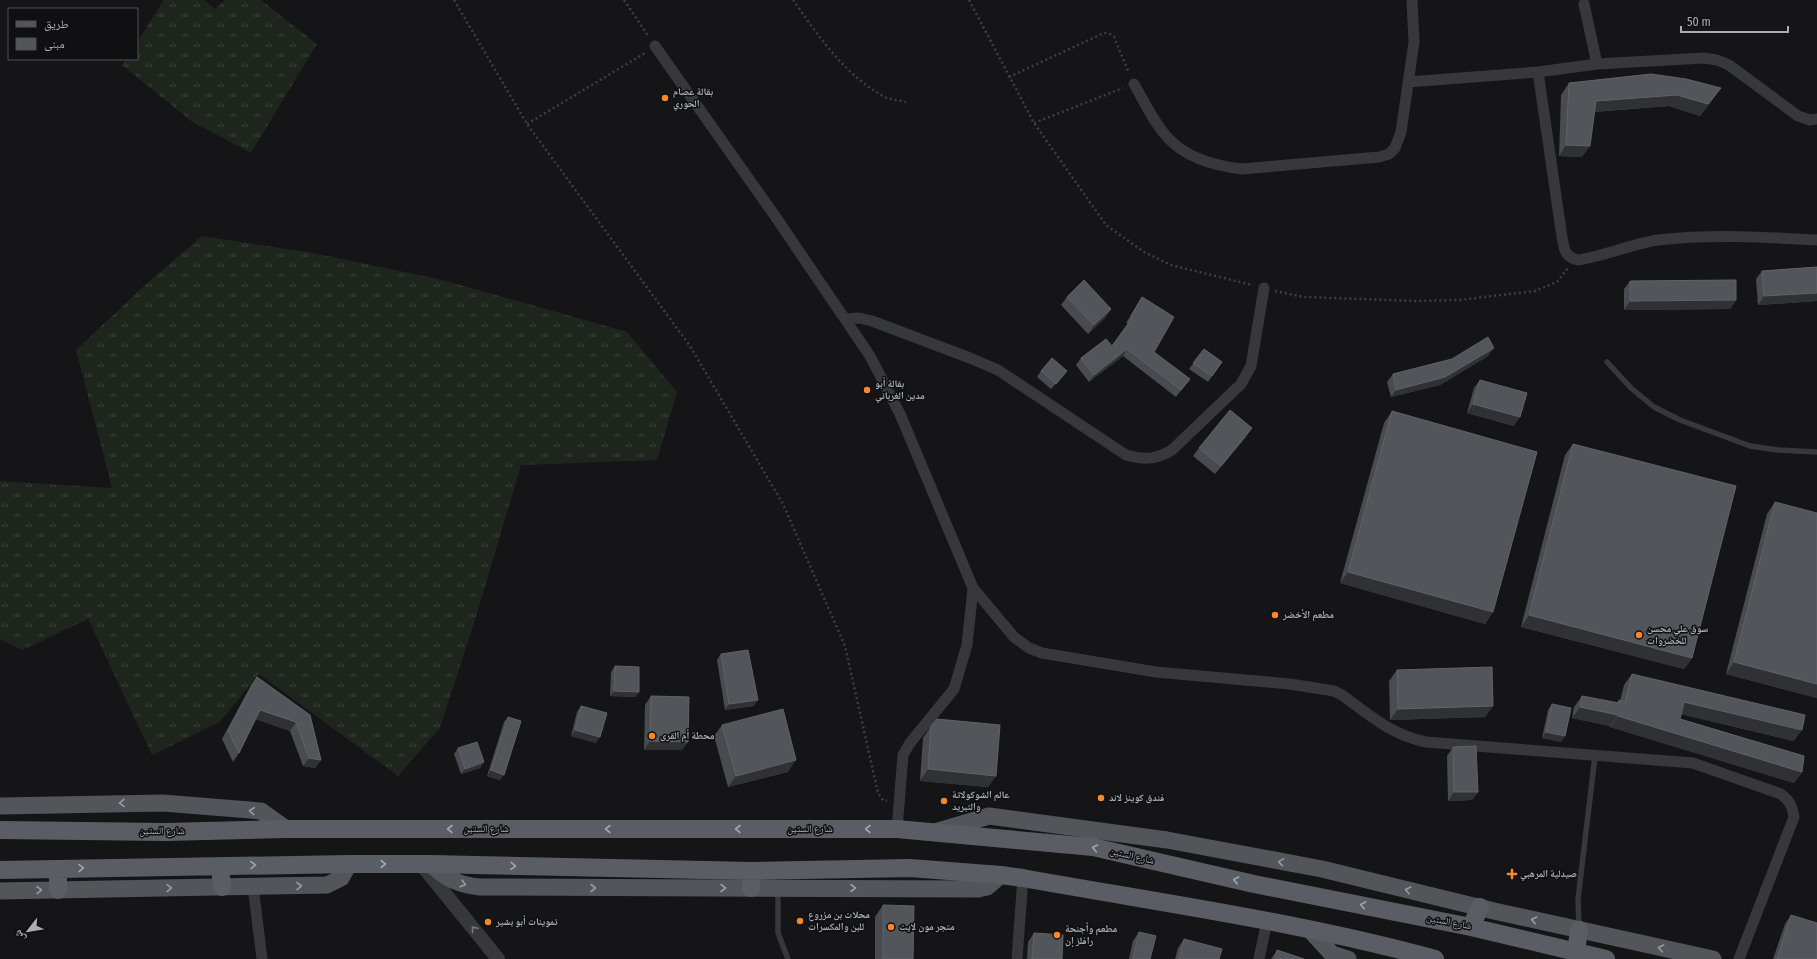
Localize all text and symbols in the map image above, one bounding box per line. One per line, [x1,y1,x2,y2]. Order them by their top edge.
legend [8,8,138,60]
scale bar [1681,8,1788,34]
text: 50 m [1687,15,1711,29]
text: طريق [44,17,69,31]
text: مبنى [44,37,65,51]
place label: بقالة عصام الحوري [673,86,713,111]
marker: بقالة عصام الحوري [660,93,670,103]
place label: بقالة أبو مدين الغرباني [875,377,925,403]
marker: بقالة أبو مدين الغرباني [862,385,872,395]
place label: مطعم الأخضر [1282,609,1334,622]
marker: مطعم الأخضر [1270,610,1280,620]
place label: سوق علي محسن للخضروات [1647,623,1708,647]
marker: سوق علي محسن للخضروات [1634,630,1644,640]
place label: محطة أم القرى [660,729,715,742]
marker: محطة أم القرى [647,731,657,741]
place label: عالم الشوكولاتة والتبريد [952,789,1010,813]
place label: فندق كوينز لاند [1109,792,1164,804]
marker: فندق كوينز لاند [1096,793,1106,803]
marker: عالم الشوكولاتة والتبريد [939,796,949,806]
one-way arrow [119,799,125,808]
one-way arrow [249,806,255,815]
street label: شارع الستين [463,823,509,835]
street label: شارع الستين [787,823,833,835]
street label: شارع الستين [139,825,185,837]
one-way arrow [447,825,453,833]
one-way arrow [605,825,611,833]
one-way arrow [735,825,741,833]
one-way arrow [865,825,871,833]
one-way arrow [1092,844,1099,852]
street label: شارع الستين [1108,845,1156,867]
one-way arrow [1278,858,1284,867]
one-way arrow [380,860,386,868]
one-way arrow [250,861,256,869]
one-way arrow [510,862,516,870]
one-way arrow [78,864,84,872]
place label: صيدلية المرهبي [1520,868,1577,881]
marker: صيدلية المرهبي [1507,869,1517,879]
one-way arrow [1233,876,1239,884]
one-way arrow [460,880,467,888]
one-way arrow [296,881,302,890]
one-way arrow [166,884,172,892]
one-way arrow [590,884,596,892]
one-way arrow [720,884,726,892]
one-way arrow [850,884,856,892]
one-way arrow [36,886,42,894]
one-way arrow [1405,886,1411,894]
one-way arrow [1360,902,1366,910]
place label: محلات بن مزروع للبن والمكسرات [808,909,870,933]
north arrow [8,911,48,951]
street label: شارع الستين [1426,912,1473,932]
place label: تموينات أبو بشير [495,915,558,928]
marker: محلات بن مزروع للبن والمكسرات [795,916,805,926]
marker: تموينات أبو بشير [483,917,493,927]
one-way arrow [1531,917,1538,925]
place label: متجر مون لايت [899,921,955,933]
marker: متجر مون لايت [886,922,896,932]
place label: مطعم وأجنحة رافلز إن [1065,922,1118,948]
one-way arrow [471,926,478,933]
text: ش [11,927,29,944]
marker: مطعم وأجنحة رافلز إن [1052,930,1062,940]
one-way arrow [1658,944,1665,952]

